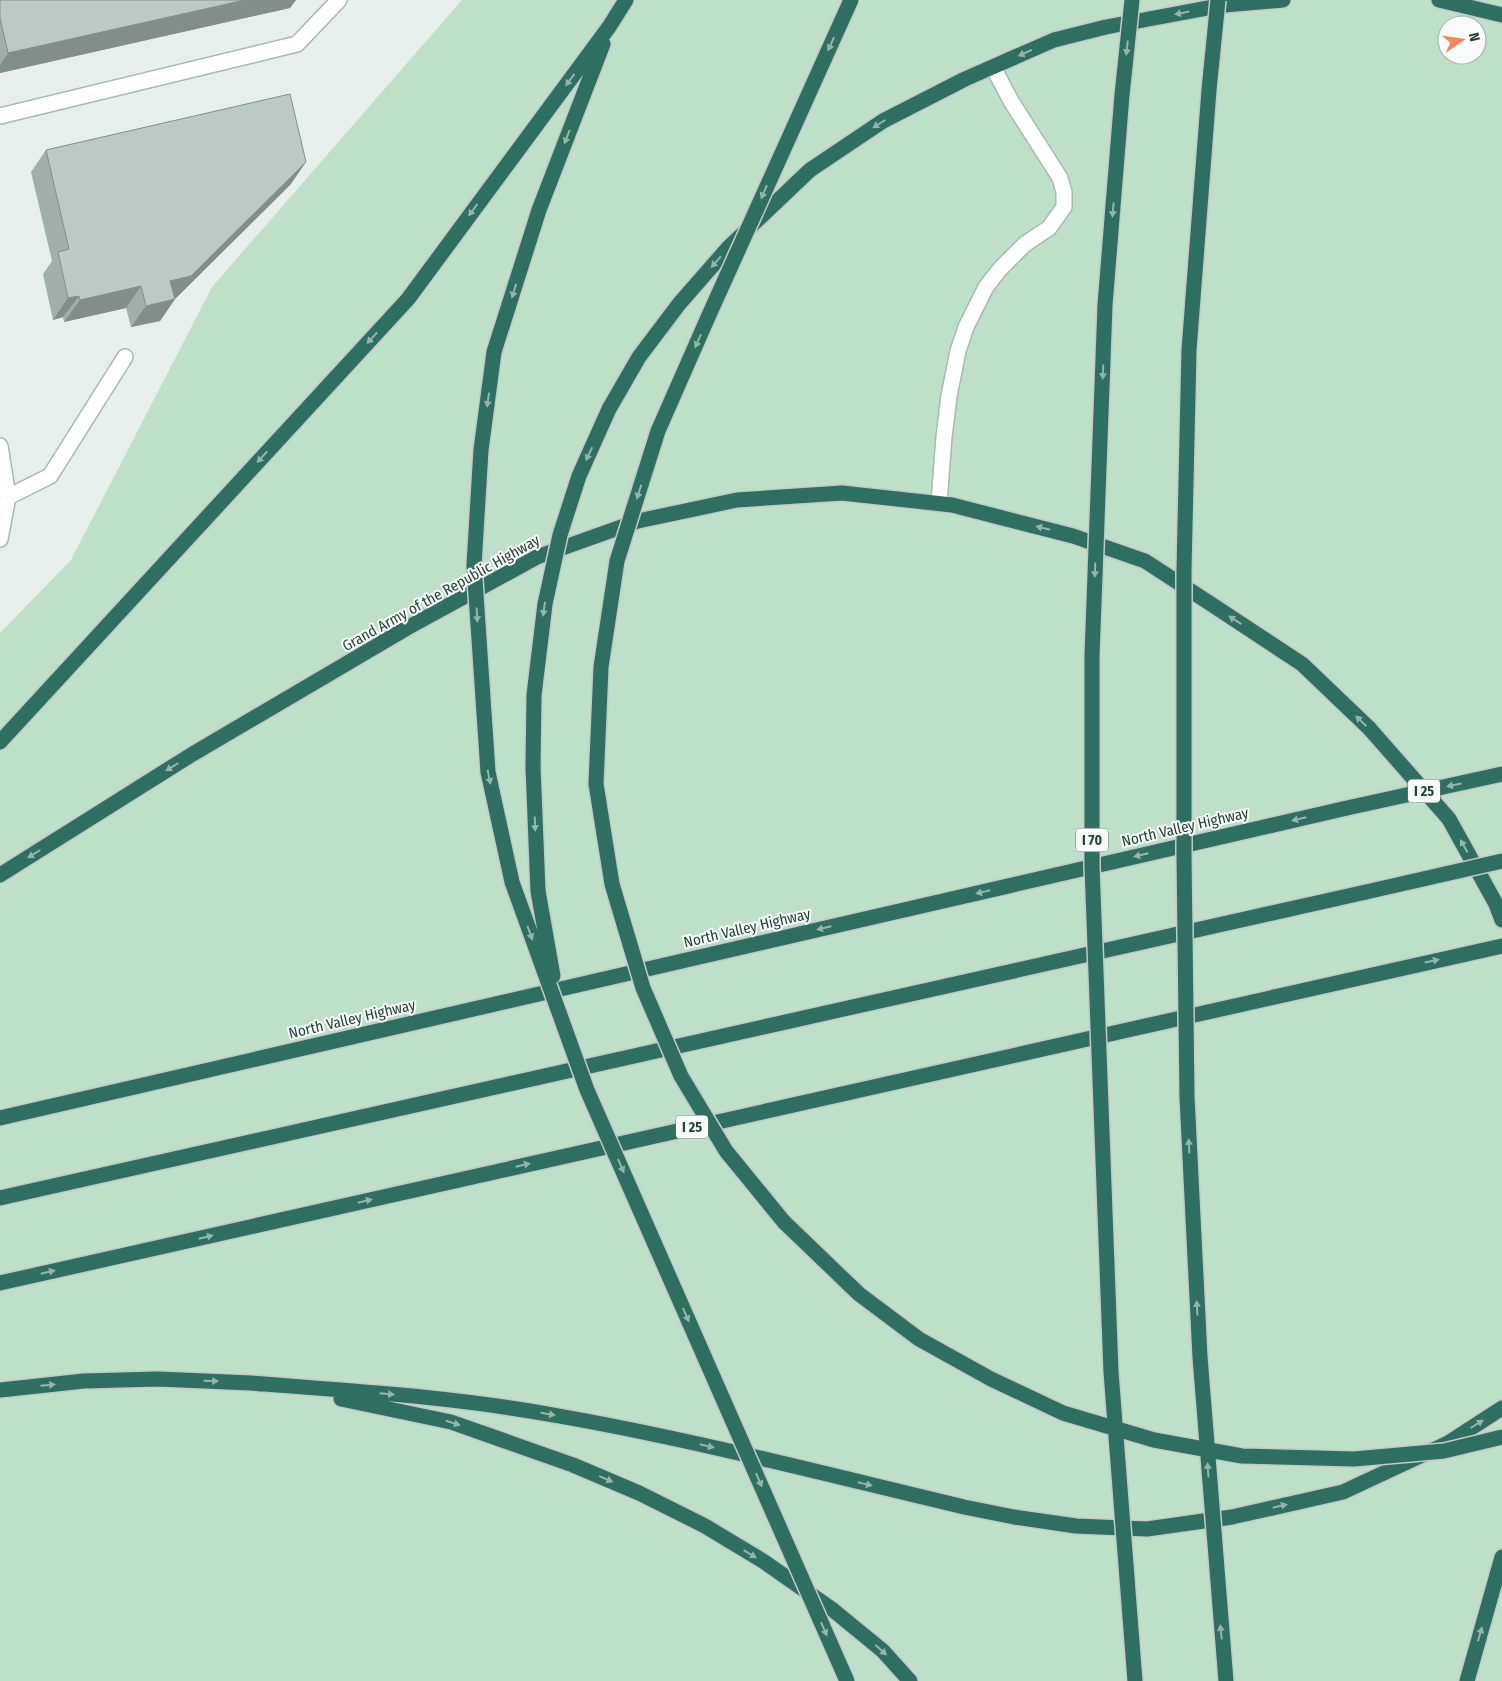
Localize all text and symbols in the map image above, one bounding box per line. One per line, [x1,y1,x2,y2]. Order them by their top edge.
one-way arrow [1175,9,1190,17]
north arrow [1437,15,1487,65]
text: N [1465,31,1483,43]
one-way arrow [827,37,835,51]
one-way arrow [1123,41,1131,57]
one-way arrow [1018,49,1032,57]
one-way arrow [565,73,575,87]
one-way arrow [873,119,886,128]
one-way arrow [563,130,570,145]
one-way arrow [760,185,769,200]
one-way arrow [1108,203,1116,219]
one-way arrow [469,204,479,217]
one-way arrow [711,256,722,268]
one-way arrow [509,284,517,299]
one-way arrow [367,331,378,344]
one-way arrow [693,334,701,348]
one-way arrow [1098,365,1106,381]
one-way arrow [484,393,492,409]
one-way arrow [585,447,593,461]
one-way arrow [256,451,268,463]
one-way arrow [635,485,643,500]
one-way arrow [1035,524,1050,532]
street label: Grand Army of the Republic Highway [339,531,543,655]
one-way arrow [1091,562,1099,578]
one-way arrow [540,602,548,618]
one-way arrow [473,607,481,623]
one-way arrow [1228,615,1242,624]
one-way arrow [1356,715,1368,727]
one-way arrow [165,763,178,772]
one-way arrow [485,769,493,785]
road number: I 25 [1408,779,1440,802]
one-way arrow [1446,781,1462,789]
street label: North Valley Highway [1120,804,1250,850]
one-way arrow [1292,815,1307,823]
one-way arrow [531,816,539,832]
road number: I 70 [1076,828,1108,852]
one-way arrow [1460,839,1468,853]
one-way arrow [28,849,41,858]
one-way arrow [1134,851,1149,859]
one-way arrow [975,888,990,896]
street label: North Valley Highway [682,905,812,951]
one-way arrow [817,924,832,932]
one-way arrow [527,926,534,941]
one-way arrow [1424,957,1439,965]
street label: North Valley Highway [287,996,417,1042]
road number: I 25 [676,1116,708,1138]
one-way arrow [1185,1138,1193,1154]
one-way arrow [617,1159,625,1173]
one-way arrow [516,1161,531,1169]
one-way arrow [357,1197,372,1205]
one-way arrow [199,1233,214,1241]
one-way arrow [40,1268,55,1276]
one-way arrow [1193,1300,1201,1316]
one-way arrow [683,1308,691,1322]
one-way arrow [203,1377,219,1385]
one-way arrow [41,1380,57,1388]
one-way arrow [379,1390,395,1398]
one-way arrow [541,1410,557,1418]
one-way arrow [446,1419,461,1427]
one-way arrow [1470,1420,1483,1429]
one-way arrow [700,1442,715,1450]
one-way arrow [1204,1462,1212,1478]
one-way arrow [755,1473,763,1487]
one-way arrow [599,1476,613,1484]
one-way arrow [858,1480,873,1488]
one-way arrow [1272,1502,1287,1510]
one-way arrow [743,1549,756,1558]
one-way arrow [820,1622,828,1636]
one-way arrow [1217,1624,1225,1640]
one-way arrow [1477,1626,1485,1641]
one-way arrow [874,1644,886,1656]

